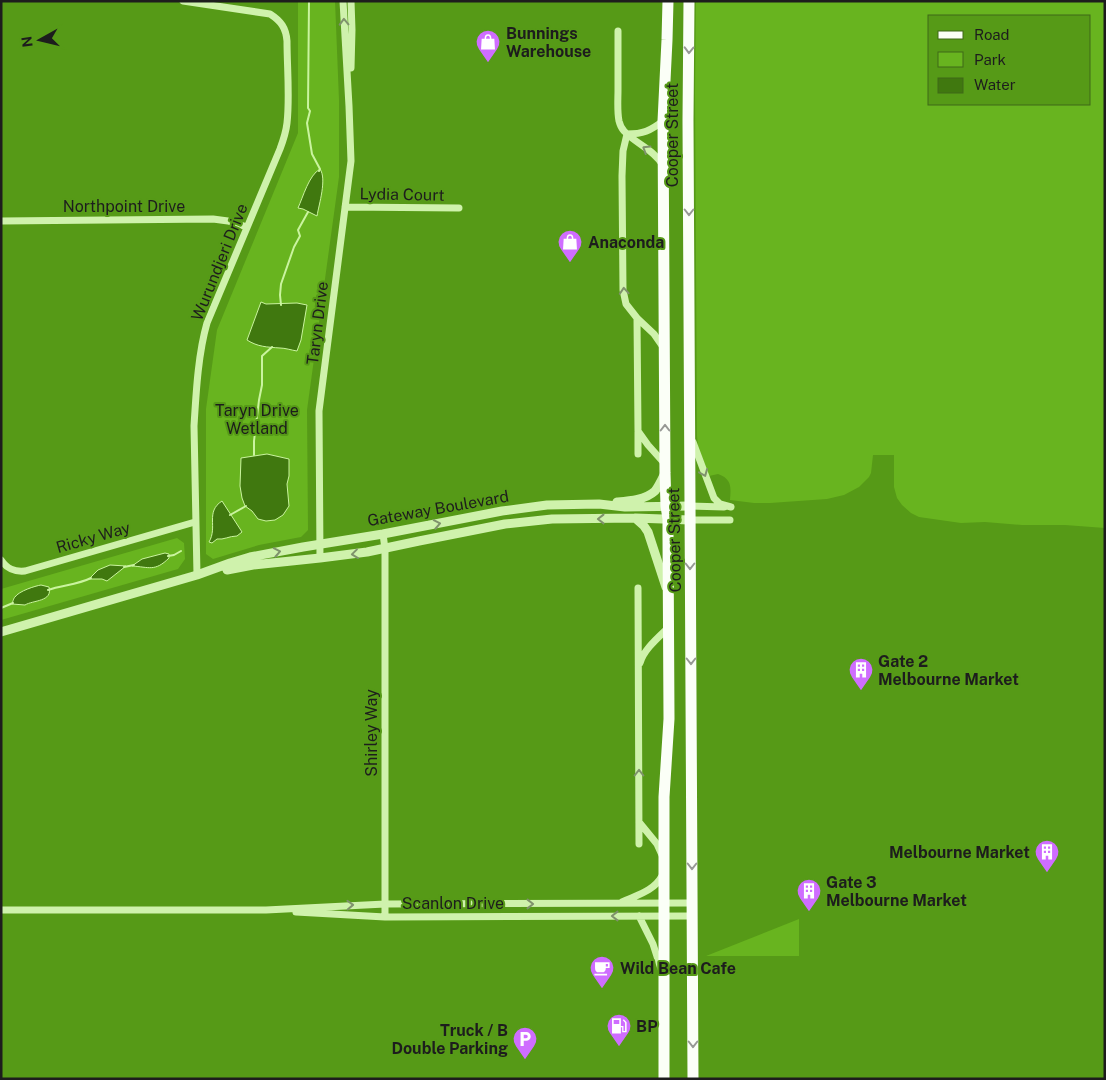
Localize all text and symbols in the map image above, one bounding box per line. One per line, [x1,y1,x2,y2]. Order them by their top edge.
north arrow [15,15,65,65]
legend [928,15,1091,105]
one-way arrow [339,18,349,26]
place label: Bunnings Warehouse [506,24,591,61]
text: Road [974,26,1010,43]
shop icon: Bunnings Warehouse [475,29,501,63]
text: N [18,35,36,48]
one-way arrow [684,46,694,54]
text: Park [974,51,1006,68]
text: Water [974,76,1016,93]
street label: Cooper Street [663,83,682,187]
one-way arrow [643,145,652,155]
street label: Lydia Court [359,184,445,205]
street label: Northpoint Drive [63,197,185,216]
street label: Wurundjeri Drive [187,201,252,324]
one-way arrow [684,209,694,217]
shop icon: Anaconda [557,229,583,263]
place label: Anaconda [588,233,664,252]
street label: Taryn Drive [303,280,332,366]
one-way arrow [618,287,629,295]
park label: Taryn Drive Wetland [215,401,299,438]
one-way arrow [660,424,670,432]
one-way arrow [698,468,709,477]
street label: Gateway Boulevard [366,487,510,530]
street label: Cooper Street [664,488,685,592]
one-way arrow [597,514,605,524]
street label: Ricky Way [54,518,133,557]
one-way arrow [433,519,442,529]
one-way arrow [273,548,282,558]
one-way arrow [350,548,358,559]
one-way arrow [685,562,695,570]
place label: Gate 2 Melbourne Market [878,652,1019,689]
one-way arrow [686,657,696,665]
building icon: Gate 2 Melbourne Market [848,657,874,691]
street label: Shirley Way [362,689,381,777]
one-way arrow [634,769,644,777]
building icon: Melbourne Market [1034,839,1060,873]
place label: Melbourne Market [889,843,1030,862]
one-way arrow [687,862,697,870]
place label: Gate 3 Melbourne Market [826,873,967,910]
building icon: Gate 3 Melbourne Market [796,878,822,912]
street label: Scanlon Drive [402,894,504,913]
one-way arrow [526,899,534,909]
one-way arrow [346,900,354,911]
one-way arrow [611,911,619,921]
cafe icon: Wild Bean Cafe [589,955,615,989]
place label: Wild Bean Cafe [620,959,736,978]
fuel station icon: BP [606,1013,632,1047]
place label: BP [636,1017,658,1036]
place label: Truck / B Double Parking [391,1021,508,1058]
parking icon: Truck / B Double Parking [512,1026,538,1060]
one-way arrow [688,1040,698,1048]

